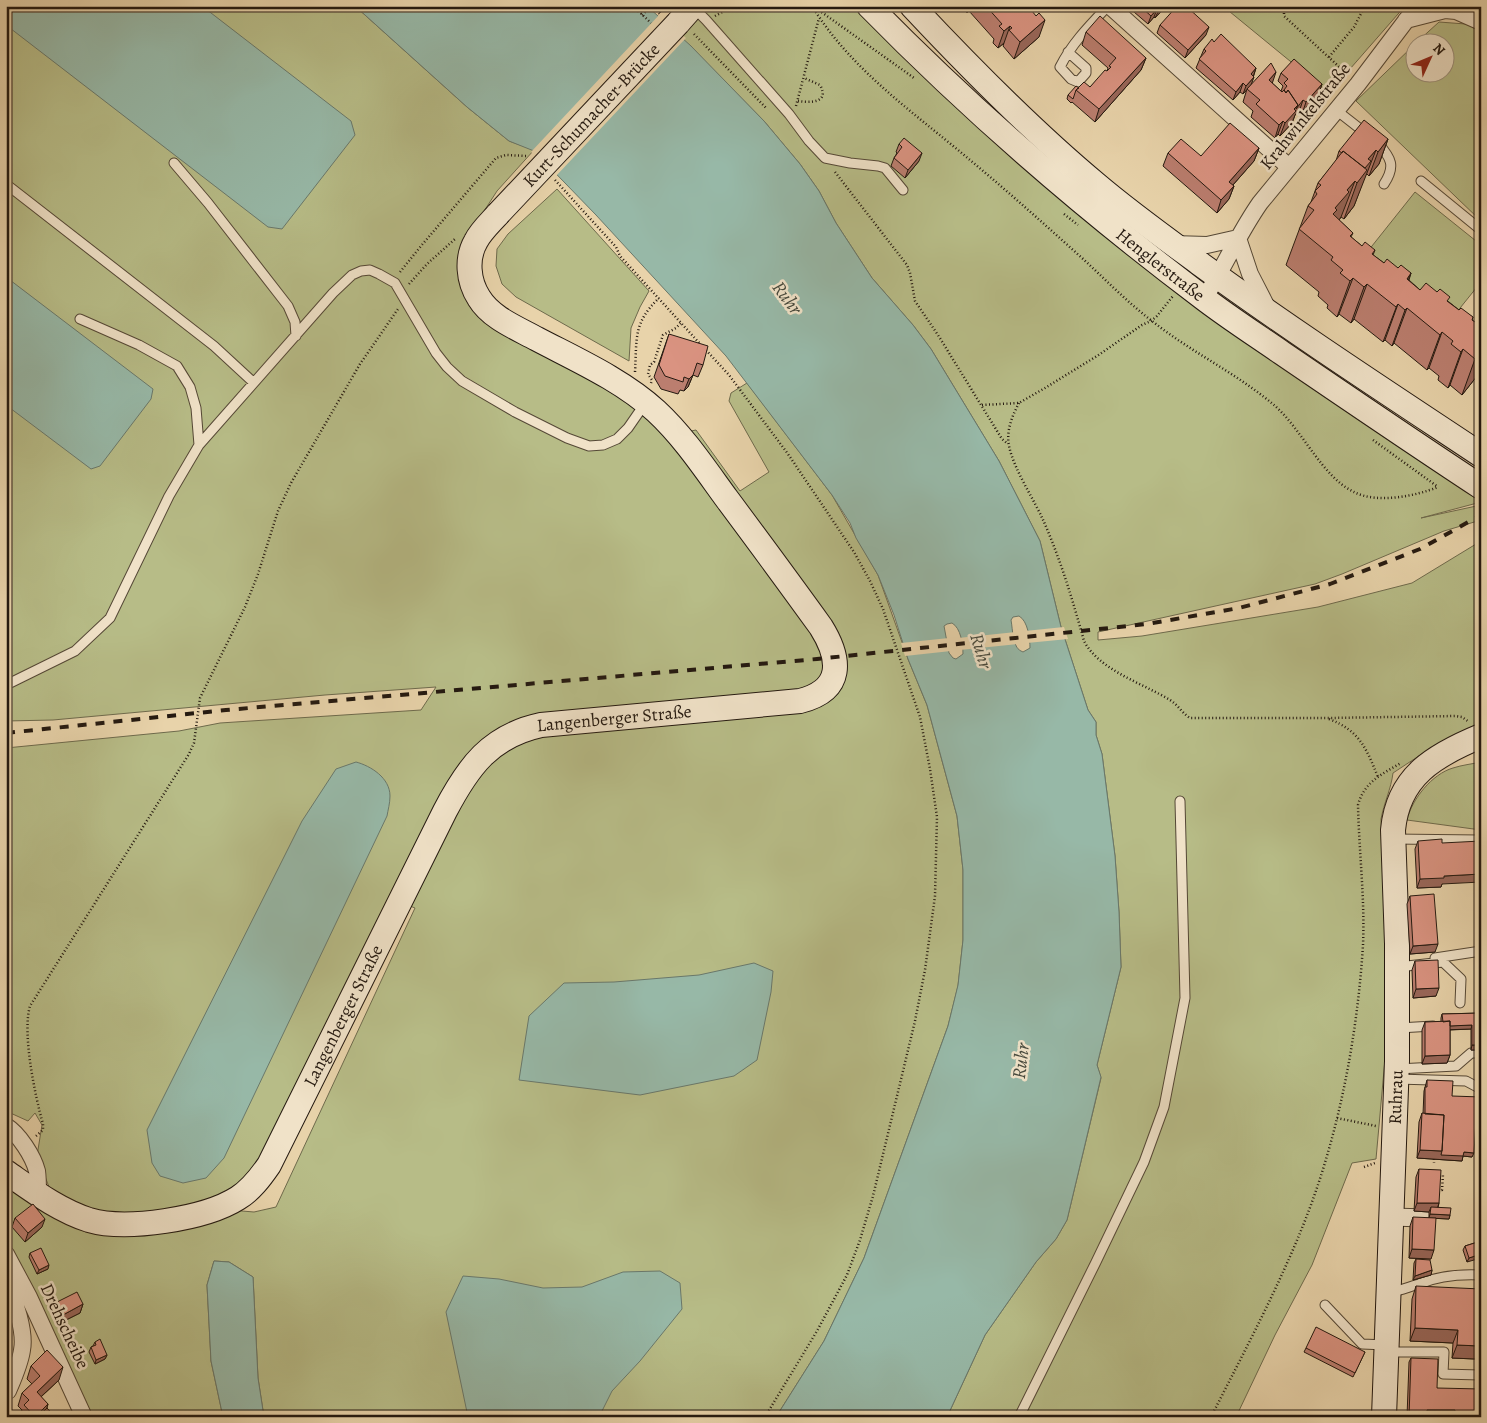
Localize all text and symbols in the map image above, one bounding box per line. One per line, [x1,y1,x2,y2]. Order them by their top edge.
north arrow [1404,32,1454,82]
street label: Kurt-Schumacher-Brücke [517,38,665,192]
text: N [1429,39,1449,60]
street label: Krahwinkelstraße [1254,57,1356,175]
street label: Henglerstraße [1111,222,1210,307]
water label: Ruhr [766,276,809,321]
water label: Ruhr [963,630,999,673]
street label: Langenberger Straße [535,699,692,737]
street label: Langenberger Straße [298,941,389,1091]
water label: Ruhr [1006,1040,1036,1080]
street label: Ruhrau [1383,1069,1409,1125]
street label: Drehscheibe [35,1279,95,1373]

